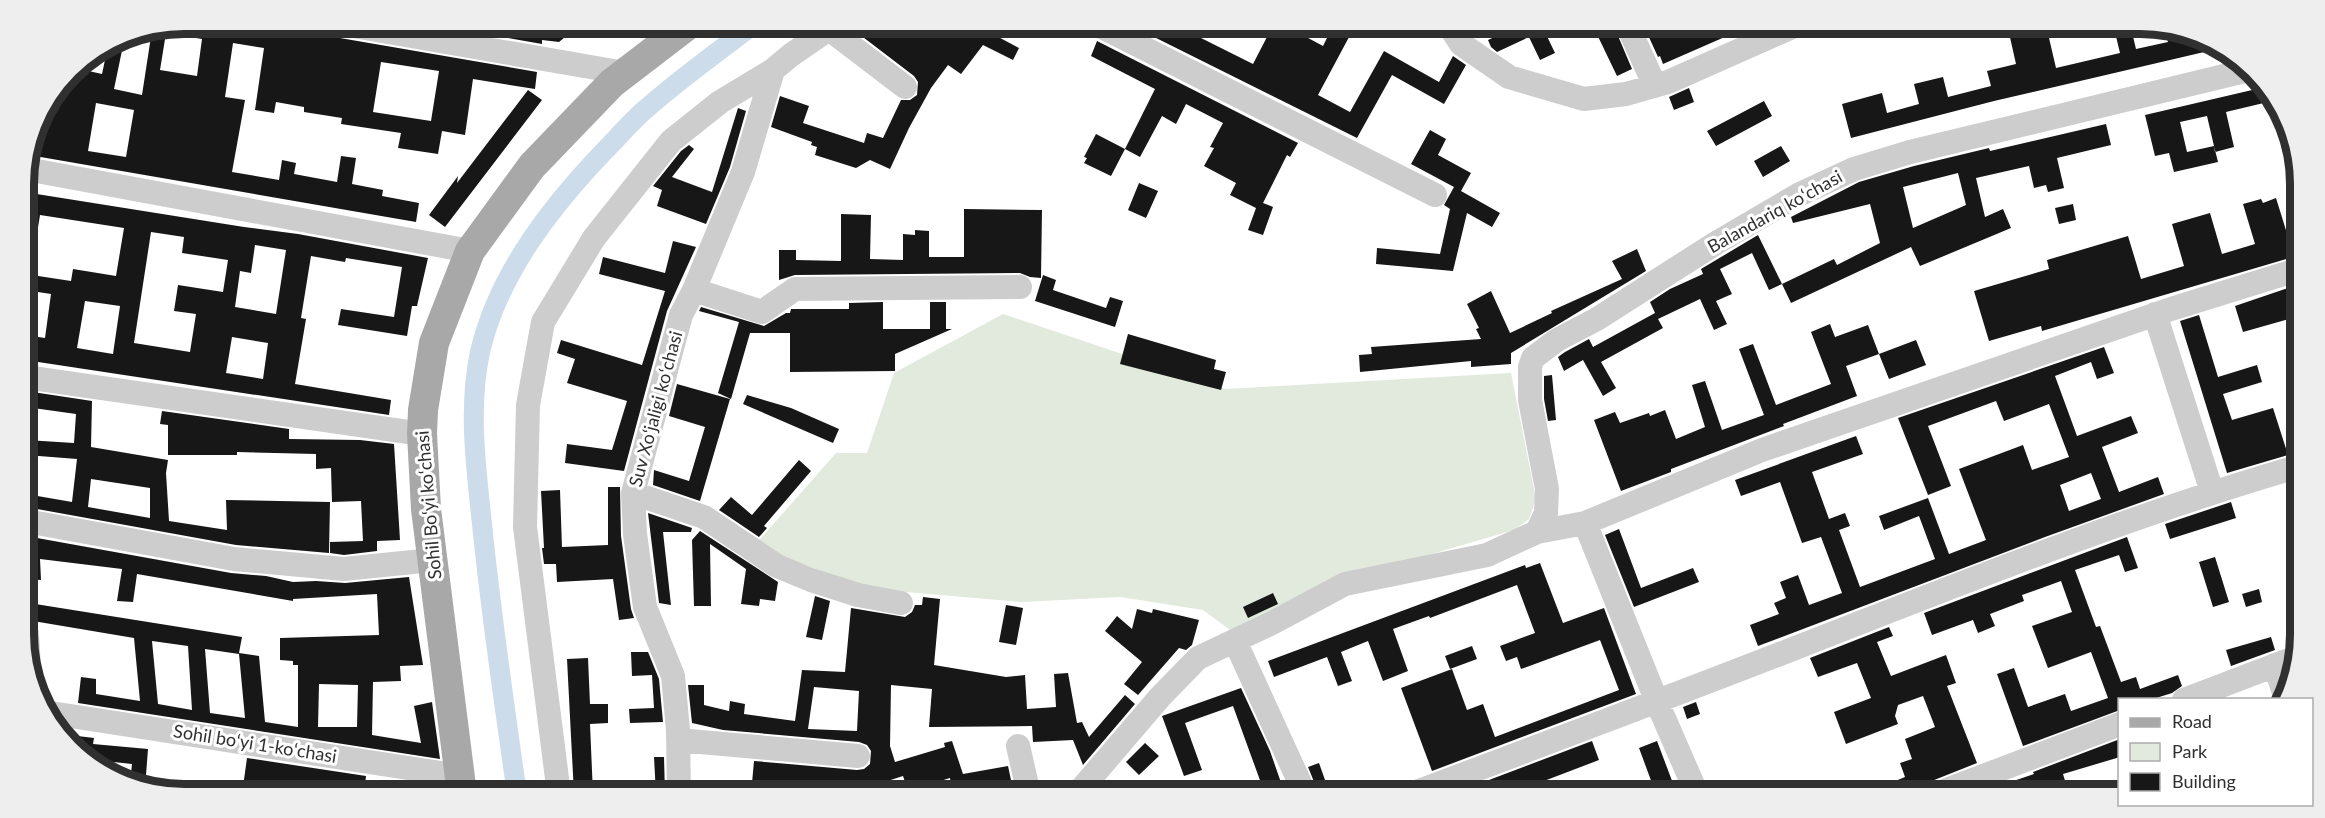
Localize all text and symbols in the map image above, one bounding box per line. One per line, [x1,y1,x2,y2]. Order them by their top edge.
street label: Balandariq koʻchasi [1703,165,1846,257]
street label: Suv Xoʻjaligi koʻchasi [624,328,686,489]
street label: Sohil Boʻyi koʻchasi [411,430,445,580]
legend [2118,698,2313,806]
text: Road [2172,710,2212,732]
street label: Sohil boʻyi 1-koʻchasi [172,719,338,767]
text: Park [2172,740,2208,762]
text: Building [2172,770,2236,792]

